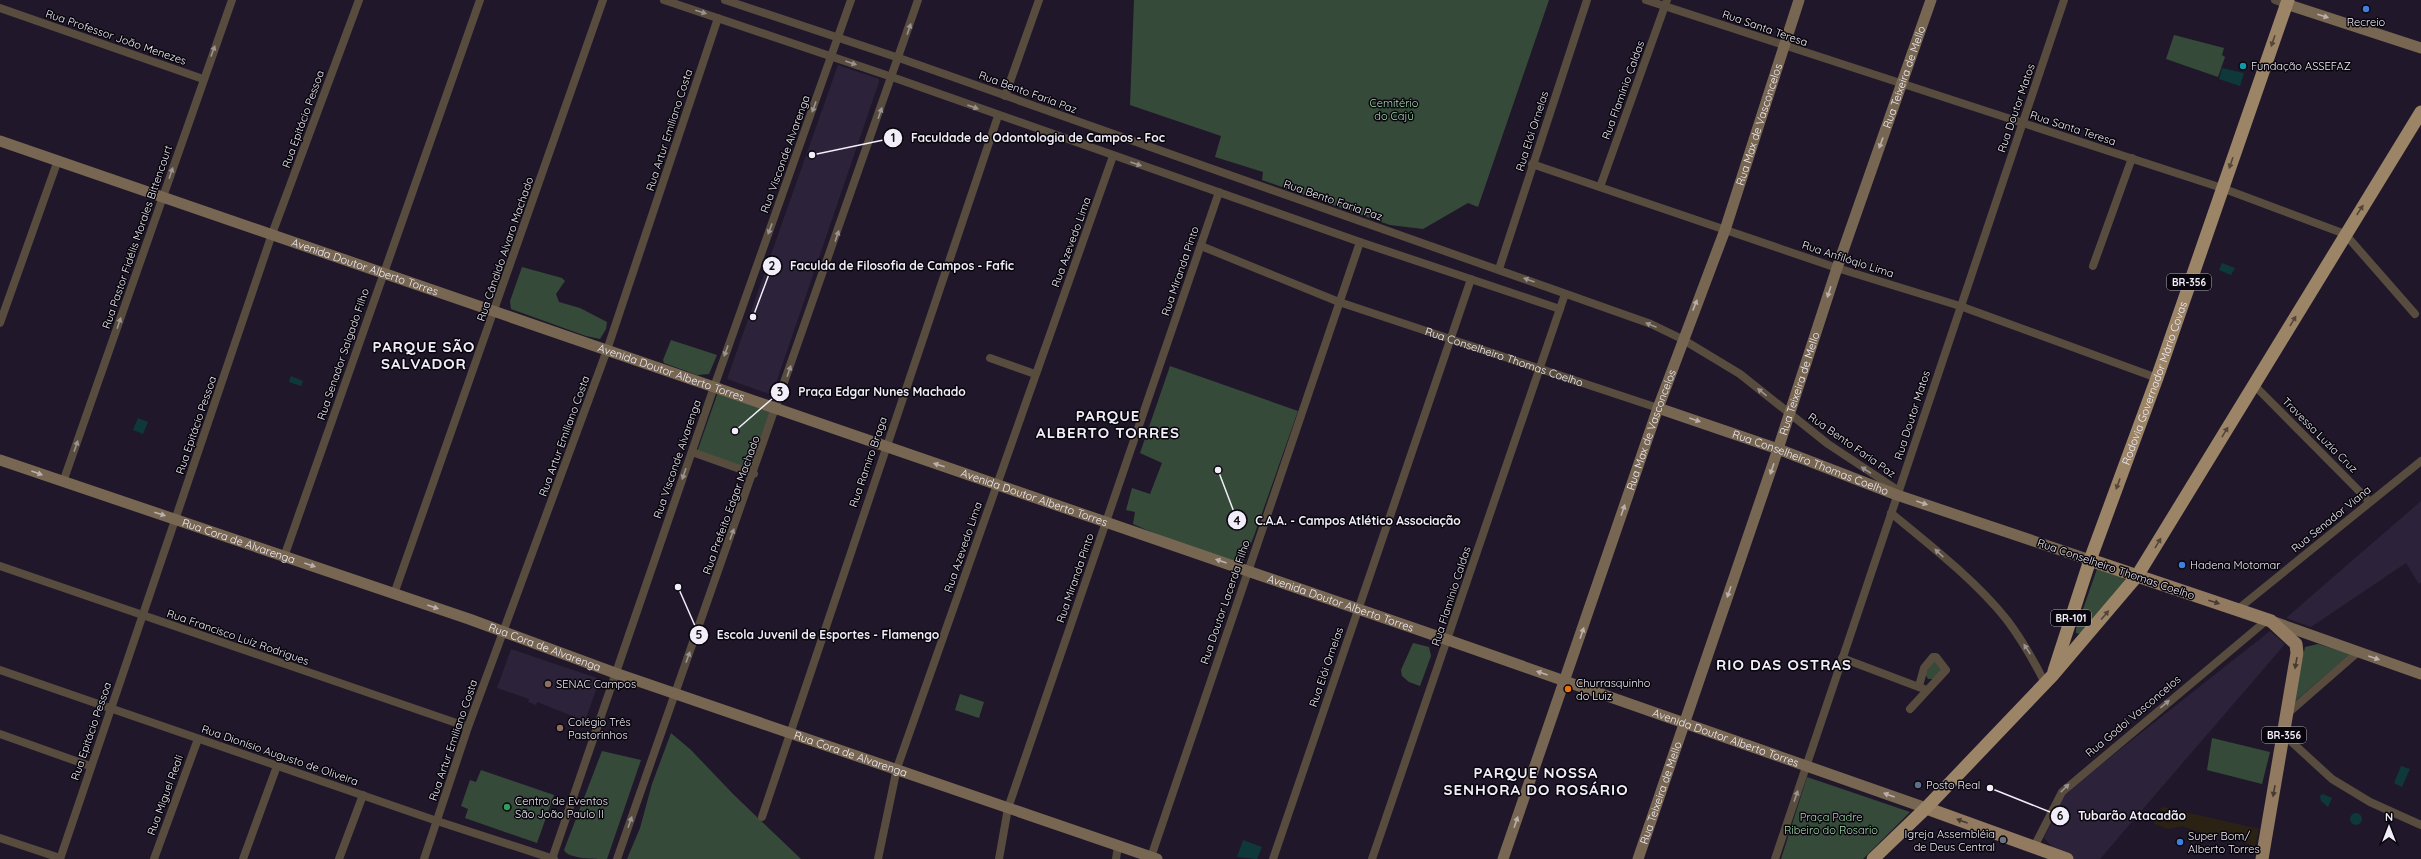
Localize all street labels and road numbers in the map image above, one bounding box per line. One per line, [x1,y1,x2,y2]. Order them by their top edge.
street label: Rua Professor João Menezes [44,6,188,68]
street label: Rua Santa Teresa [1720,7,1810,49]
street label: Rua Teixeira de Mello [1880,24,1929,130]
street label: Rua Flamínio Caldas [1599,39,1647,141]
street label: Rua Max de Vasconcelos [1733,62,1785,187]
street label: Rua Doutor Matos [1994,62,2038,154]
street label: Rua Artur Emiliano Costa [643,67,695,193]
street label: Rua Epitácio Pessoa [279,68,327,170]
street label: Rua Bento Faria Paz [977,68,1079,116]
street label: Rua Elói Ornelas [1512,89,1552,173]
street label: Rua Visconde Alvarenga [757,93,813,215]
street label: Rua Santa Teresa [2028,108,2118,148]
street label: Rua Pastor Fidélis Morales Bittencourt [99,143,175,330]
street label: Rua Cândido Alvaro Machado [474,175,536,323]
street label: Rua Bento Faria Paz [1282,177,1384,223]
street label: Rua Azevedo Lima [1048,195,1094,289]
street label: Rua Miranda Pinto [1158,224,1202,318]
street label: Avenida Doutor Alberto Torres [290,235,440,298]
street label: Rua Anfilóqio Lima [1800,238,1896,280]
road number: BR-356 [2167,274,2211,290]
street label: Rua Senador Salgado Filho [314,286,372,422]
street label: Rodovia Governador Mário Covas [2119,299,2190,467]
street label: Rua Conselheiro Thomas Coelho [1423,324,1585,390]
street label: Rua Teixeira de Mello [1776,330,1823,437]
street label: Avenida Doutor Alberto Torres [596,341,746,404]
street label: Rua Max de Vasconcelos [1623,367,1679,492]
street label: Rua Doutor Matos [1891,369,1933,461]
street label: Rua Epitácio Pessoa [173,374,219,476]
street label: Rua Artur Emiliano Costa [536,374,592,498]
street label: Travessa Luzia Cruz [2279,394,2361,476]
street label: Rua Visconde Alvarenga [650,398,704,520]
street label: Rua Bento Faria Paz [1806,410,1898,480]
street label: Rua Ramiro Braga [846,415,890,509]
street label: Rua Conselheiro Thomas Coelho [1731,427,1891,498]
street label: Rua Prefeito Edgar Machado [699,433,763,576]
street label: Avenida Doutor Alberto Torres [959,466,1109,529]
street label: Rua Senador Viana [2288,483,2374,555]
street label: Rua Azevedo Lima [941,500,985,594]
street label: Rua Cora de Alvarenga [180,515,297,567]
street label: Rua Miranda Pinto [1053,531,1097,625]
street label: Rua Conselheiro Thomas Coelho [2035,535,2197,603]
street label: Rua Doutor Lacerda Filho [1197,538,1253,666]
street label: Rua Flamínio Caldas [1428,544,1474,648]
street label: Avenida Doutor Alberto Torres [1265,571,1416,635]
street label: Rua Francisco Luíz Rodrigues [165,606,311,668]
road number: BR-101 [2051,610,2091,626]
street label: Rua Cora de Alvarenga [487,620,603,674]
street label: Rua Elói Ornelas [1306,625,1346,709]
street label: Rua Godoi Vasconcelos [2083,672,2183,760]
street label: Rua Artur Emiliano Costa [426,678,480,802]
street label: Rua Epitácio Pessoa [68,680,114,782]
street label: Avenida Doutor Alberto Torres [1651,705,1801,770]
street label: Rua Dionísio Augusto de Oliveira [200,722,360,788]
road number: BR-356 [2262,727,2306,743]
street label: Rua Cora de Alvarenga [792,728,909,780]
street label: Rua Teixeira de Mello [1637,739,1685,846]
street label: Rua Miguel Reali [144,753,186,837]

